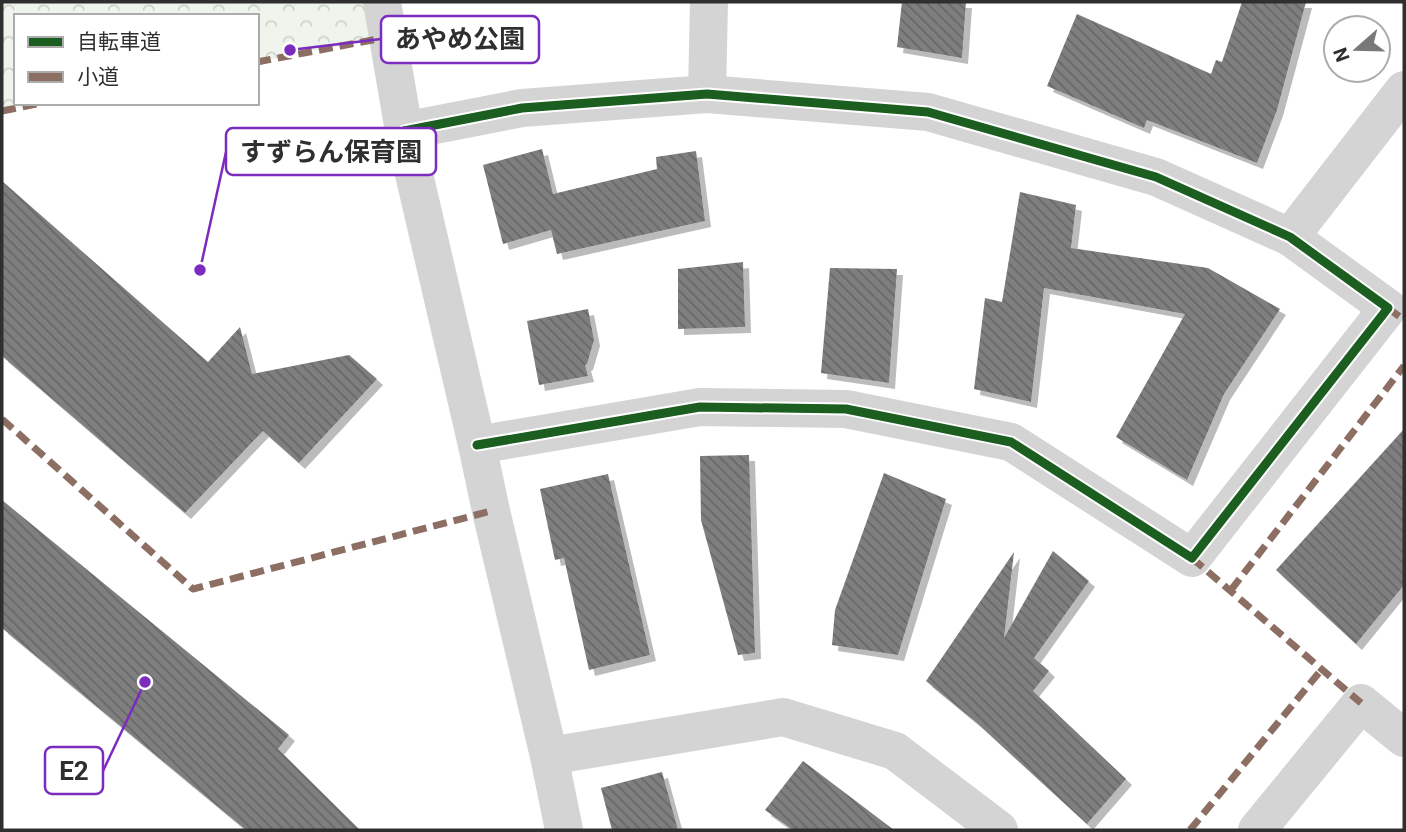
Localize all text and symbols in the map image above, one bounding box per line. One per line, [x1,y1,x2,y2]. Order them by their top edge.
legend [14,14,259,105]
north arrow [1322,14,1392,84]
callout: あやめ公園 [381,16,539,63]
text: あやめ公園 [395,24,525,54]
text: 自転車道 [77,30,161,54]
text: N [1328,44,1355,65]
text: 小道 [77,65,119,89]
callout: すずらん保育園 [226,128,436,175]
text: すずらん保育園 [240,137,422,167]
callout: E2 [45,747,103,794]
text: E2 [59,756,89,786]

